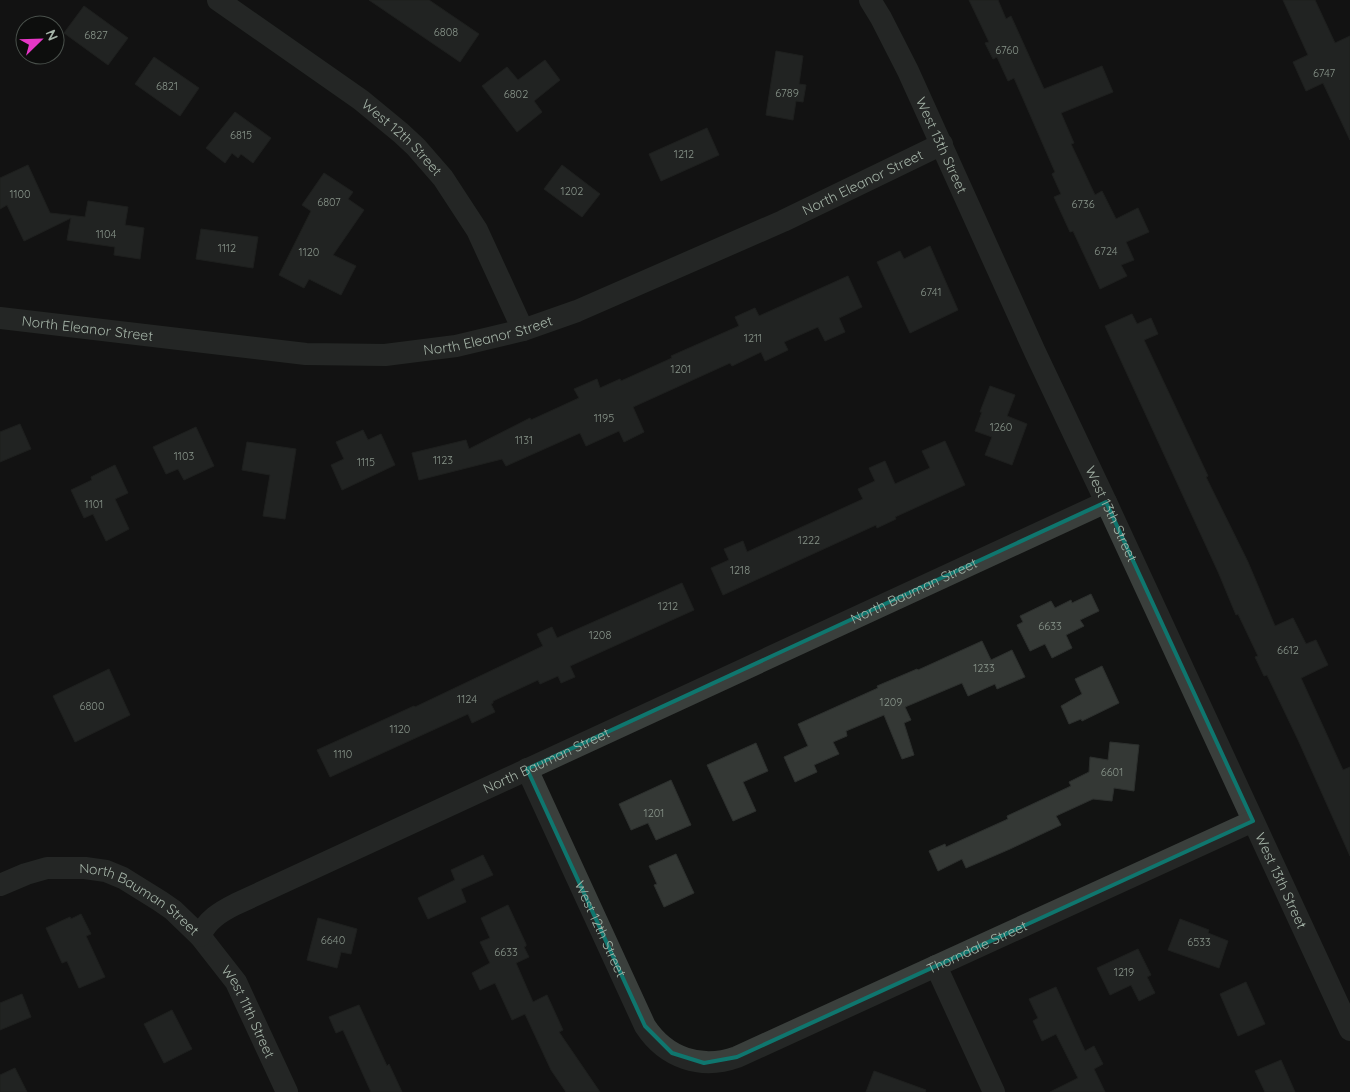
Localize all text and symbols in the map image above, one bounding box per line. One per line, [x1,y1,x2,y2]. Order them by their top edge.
north arrow [15,15,65,65]
house number: 6808 [434,25,458,39]
text: N [42,27,62,43]
house number: 6827 [84,28,108,42]
house number: 6760 [995,43,1019,57]
house number: 6747 [1313,66,1335,80]
house number: 6821 [156,79,178,93]
house number: 6789 [775,86,799,100]
house number: 6802 [504,87,528,101]
street label: West 13th Street [912,94,971,196]
street label: West 12th Street [358,95,446,180]
house number: 6815 [230,128,252,142]
street label: North Eleanor Street [799,145,926,219]
house number: 1212 [674,147,694,161]
house number: 1202 [561,184,583,198]
house number: 1100 [9,187,31,201]
house number: 6807 [317,195,341,209]
house number: 6736 [1071,197,1095,211]
house number: 1104 [96,227,116,241]
house number: 1112 [218,241,236,255]
house number: 6724 [1094,244,1118,258]
house number: 1120 [299,245,319,259]
house number: 6741 [921,285,941,299]
street label: North Eleanor Street [422,311,555,359]
street label: North Eleanor Street [21,312,154,345]
house number: 1211 [744,331,762,345]
house number: 1201 [671,362,691,376]
house number: 1195 [594,411,614,425]
house number: 1260 [990,420,1012,434]
house number: 1131 [515,433,533,447]
house number: 1103 [174,449,194,463]
house number: 1123 [433,453,453,467]
house number: 1115 [357,455,375,469]
street label: West 13th Street [1081,463,1142,565]
house number: 1101 [85,497,103,511]
house number: 1222 [798,533,820,547]
street label: North Bauman Street [848,554,980,628]
house number: 1218 [730,563,750,577]
house number: 1212 [658,599,678,613]
house number: 6633 [1038,619,1062,633]
house number: 1208 [589,628,611,642]
house number: 6612 [1277,643,1299,657]
house number: 1233 [973,661,995,675]
house number: 1124 [457,692,477,706]
house number: 1209 [880,695,902,709]
house number: 6800 [80,699,104,713]
house number: 1120 [390,722,410,736]
street label: North Bauman Street [480,724,613,798]
house number: 1110 [334,747,352,761]
house number: 6601 [1101,765,1123,779]
house number: 1201 [644,806,664,820]
street label: West 13th Street [1251,830,1311,932]
street label: North Bauman Street [79,859,203,939]
street label: West 12th Street [571,878,630,980]
street label: Thorndale Street [924,916,1030,978]
house number: 6640 [321,933,345,947]
house number: 6533 [1187,935,1211,949]
house number: 6633 [494,945,518,959]
street label: West 11th Street [217,962,279,1061]
house number: 1219 [1114,965,1134,979]

